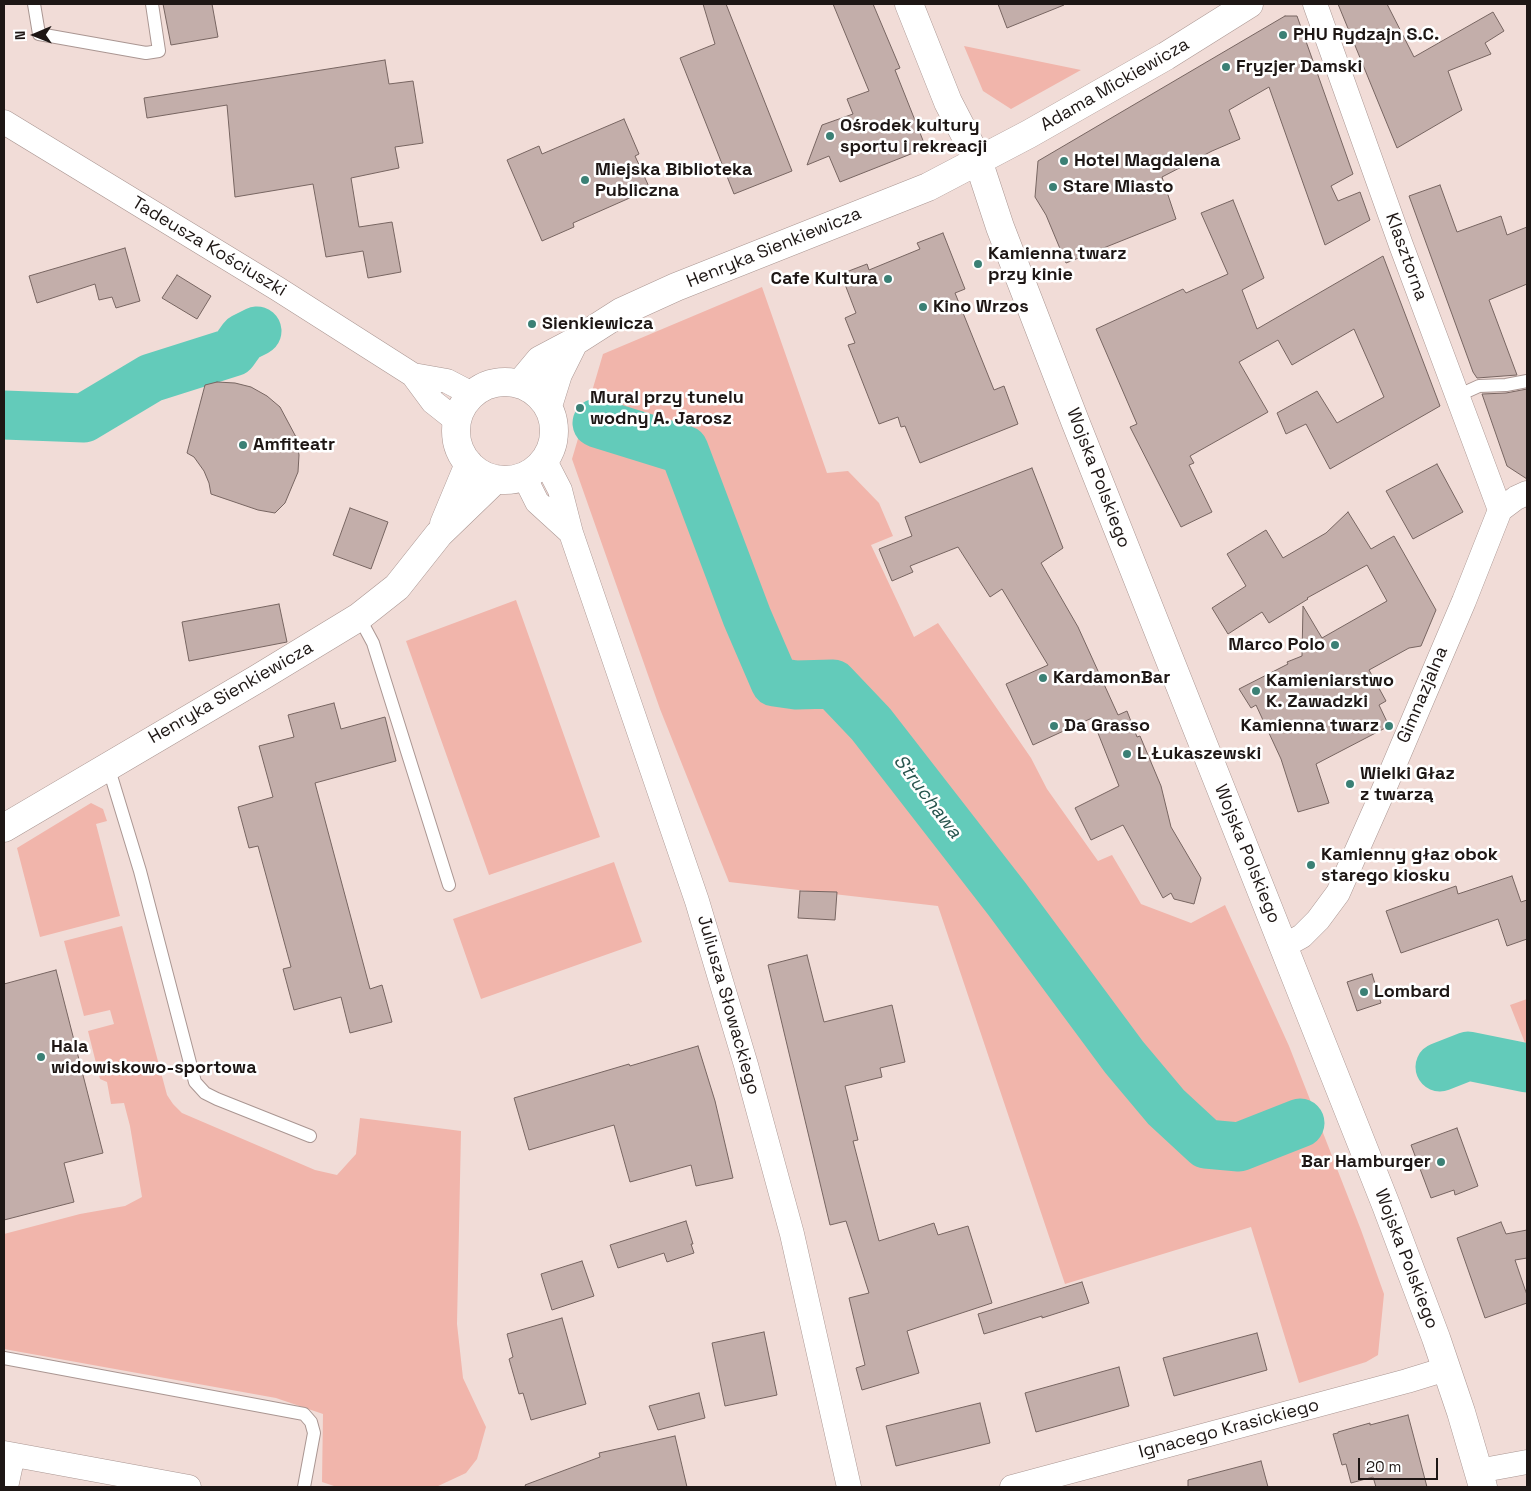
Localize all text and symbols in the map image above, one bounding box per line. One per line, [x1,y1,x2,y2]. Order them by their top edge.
north arrow [10,10,60,60]
place label: PHU Rydzajn S.C. [1293,24,1439,46]
marker: PHU Rydzajn S.C. [1277,29,1289,41]
text: N [11,30,29,40]
street label: Adama Mickiewicza [1037,34,1193,136]
place label: Fryzjer Damski [1236,56,1362,78]
marker: Fryzjer Damski [1220,61,1232,73]
place label: Ośrodek kultury sportu i rekreacji [840,115,987,158]
marker: Ośrodek kultury sportu i rekreacji [824,130,836,142]
place label: Hotel Magdalena [1074,150,1220,172]
marker: Hotel Magdalena [1058,155,1070,167]
place label: Miejska Biblioteka Publiczna [595,159,752,202]
marker: Miejska Biblioteka Publiczna [579,174,591,186]
place label: Stare Miasto [1063,176,1173,198]
marker: Stare Miasto [1047,181,1059,193]
street label: Tadeusza Kościuszki [128,192,290,302]
street label: Henryka Sienkiewicza [684,203,864,293]
street label: Klasztorna [1380,210,1432,304]
place label: Kamienna twarz przy kinie [988,243,1127,286]
marker: Kamienna twarz przy kinie [972,258,984,270]
place label: Cafe Kultura [771,268,878,290]
marker: Cafe Kultura [882,273,894,285]
place label: Kino Wrzos [933,296,1029,318]
marker: Kino Wrzos [917,301,929,313]
place label: Sienkiewicza [542,313,653,335]
marker: Sienkiewicza [526,318,538,330]
place label: Mural przy tunelu wodny A. Jarosz [590,387,744,429]
marker: Mural przy tunelu wodny A. Jarosz [574,402,586,414]
street label: Wojska Polskiego [1061,405,1135,551]
place label: Amfiteatr [253,434,335,456]
marker: Amfiteatr [237,439,249,451]
place label: Marco Polo [1228,634,1325,656]
street label: Henryka Sienkiewicza [145,637,317,749]
marker: Marco Polo [1329,639,1341,651]
street label: Gimnazjalna [1393,643,1453,747]
place label: KardamonBar [1053,667,1170,689]
place label: Kamieniarstwo K. Zawadzki [1266,670,1394,712]
marker: KardamonBar [1037,672,1049,684]
marker: Kamieniarstwo K. Zawadzki [1250,685,1262,697]
place label: Da Grasso [1064,715,1150,737]
place label: Kamienna twarz [1240,715,1379,737]
marker: Da Grasso [1048,720,1060,732]
marker: Kamienna twarz [1383,720,1395,732]
place label: L Łukaszewski [1137,743,1261,765]
marker: L Łukaszewski [1121,748,1133,760]
water label: Struchawa [888,751,966,843]
place label: Wielki Głaz z twarzą [1360,763,1455,806]
marker: Wielki Głaz z twarzą [1344,778,1356,790]
street label: Wojska Polskiego [1209,781,1285,927]
place label: Kamienny głaz obok starego kiosku [1321,844,1498,886]
marker: Kamienny głaz obok starego kiosku [1305,859,1317,871]
street label: Juliusza Słowackiego [692,913,764,1097]
place label: Lombard [1374,981,1450,1003]
marker: Lombard [1358,986,1370,998]
place label: Hala widowiskowo-sportowa [51,1036,257,1078]
marker: Hala widowiskowo-sportowa [35,1051,47,1063]
place label: Bar Hamburger [1301,1151,1431,1173]
marker: Bar Hamburger [1435,1156,1447,1168]
street label: Wojska Polskiego [1369,1186,1443,1332]
street label: Ignacego Krasickiego [1137,1395,1321,1463]
scale bar [1361,1448,1441,1480]
text: 20 m [1366,1457,1401,1476]

